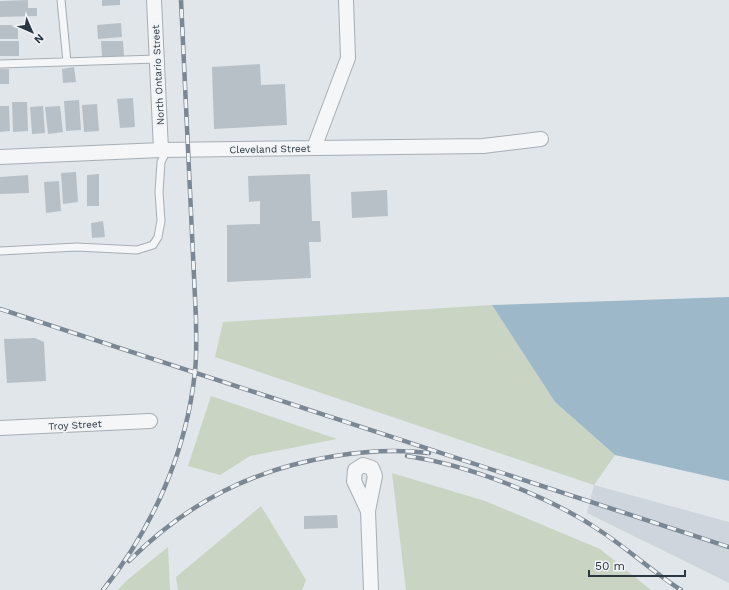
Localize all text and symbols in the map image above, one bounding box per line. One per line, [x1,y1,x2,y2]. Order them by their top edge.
north arrow [12,12,52,52]
street label: North Ontario Street [150,24,166,125]
text: N [31,31,46,46]
street label: Cleveland Street [229,143,312,155]
street label: Troy Street [48,418,103,432]
scale bar [589,552,685,578]
text: 50 m [595,559,625,573]

